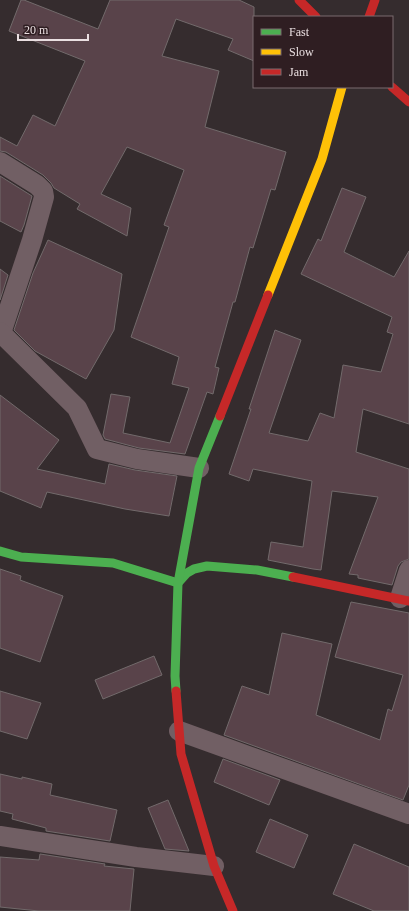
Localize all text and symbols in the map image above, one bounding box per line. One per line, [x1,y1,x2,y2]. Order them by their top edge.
scale bar [18,16,88,42]
legend [253,16,393,88]
text: 20 m [24,23,49,37]
text: Fast [289,25,310,39]
text: Slow [289,45,314,59]
text: Jam [289,65,309,79]

